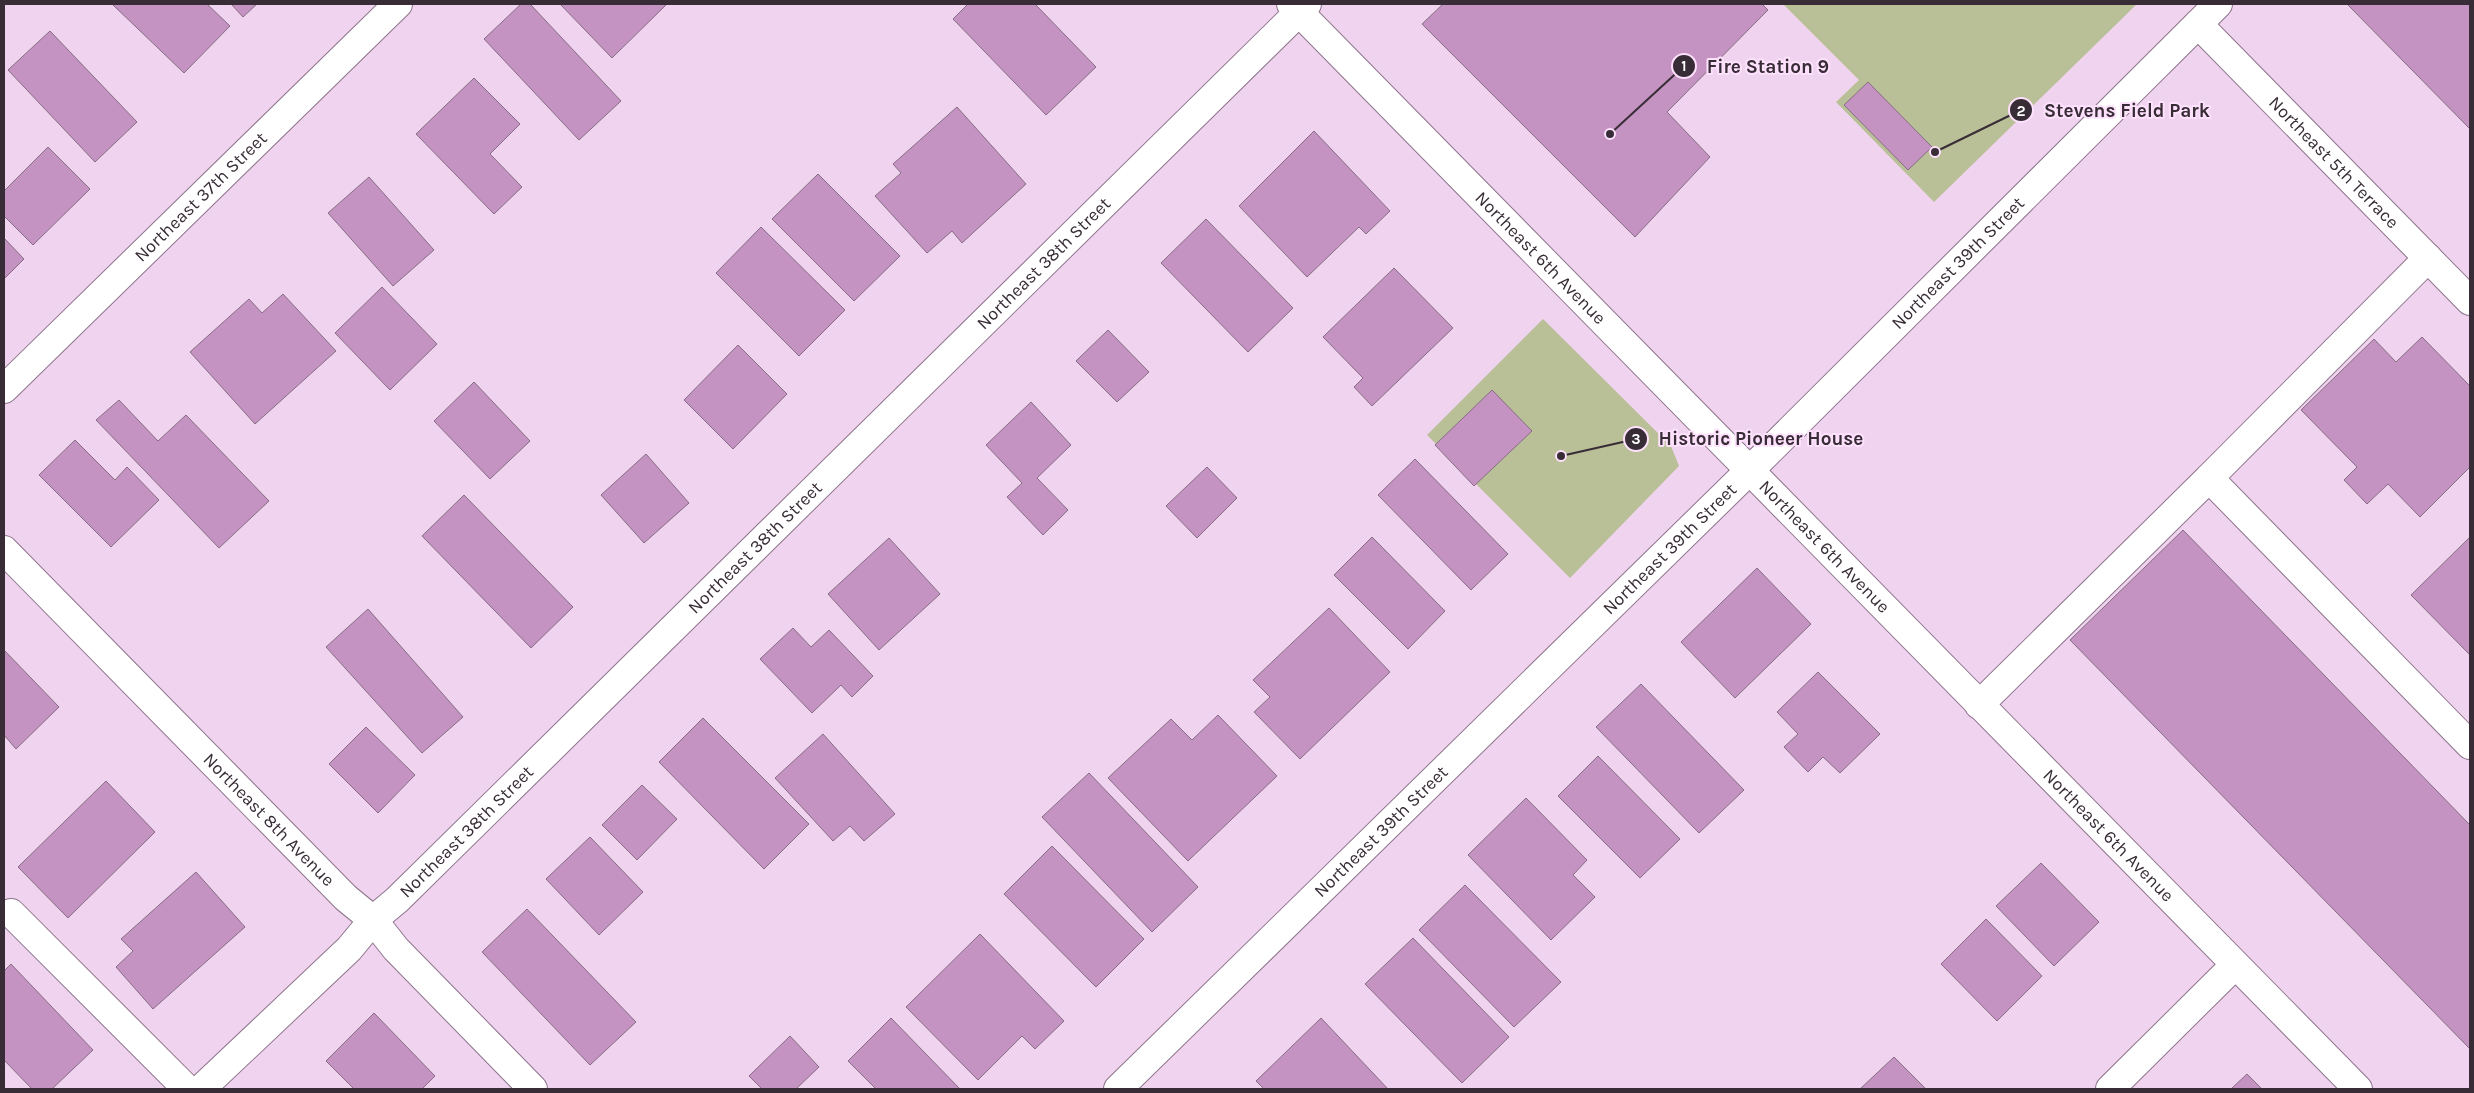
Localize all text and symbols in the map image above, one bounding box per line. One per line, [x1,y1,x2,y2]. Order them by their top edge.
callout: Fire Station 9 [1671,49,1839,83]
text: Fire Station 9 [1707,56,1829,78]
text: 1 [1681,57,1687,75]
street label: Northeast 5th Terrace [2264,92,2404,233]
callout: Stevens Field Park [2009,93,2220,127]
text: Stevens Field Park [2044,100,2210,122]
text: 2 [2016,102,2026,120]
street label: Northeast 37th Street [130,127,272,266]
street label: Northeast 6th Avenue [1471,187,1611,329]
street label: Northeast 39th Street [1887,192,2029,334]
street label: Northeast 38th Street [972,193,1115,334]
callout: Historic Pioneer House [1623,422,1873,456]
text: Historic Pioneer House [1659,428,1863,450]
text: 3 [1631,430,1641,448]
street label: Northeast 6th Avenue [1754,476,1895,618]
street label: Northeast 38th Street [683,477,827,618]
street label: Northeast 39th Street [1598,478,1741,619]
street label: Northeast 8th Avenue [199,748,339,891]
street label: Northeast 38th Street [395,761,538,902]
street label: Northeast 39th Street [1309,761,1453,902]
street label: Northeast 6th Avenue [2038,764,2179,906]

